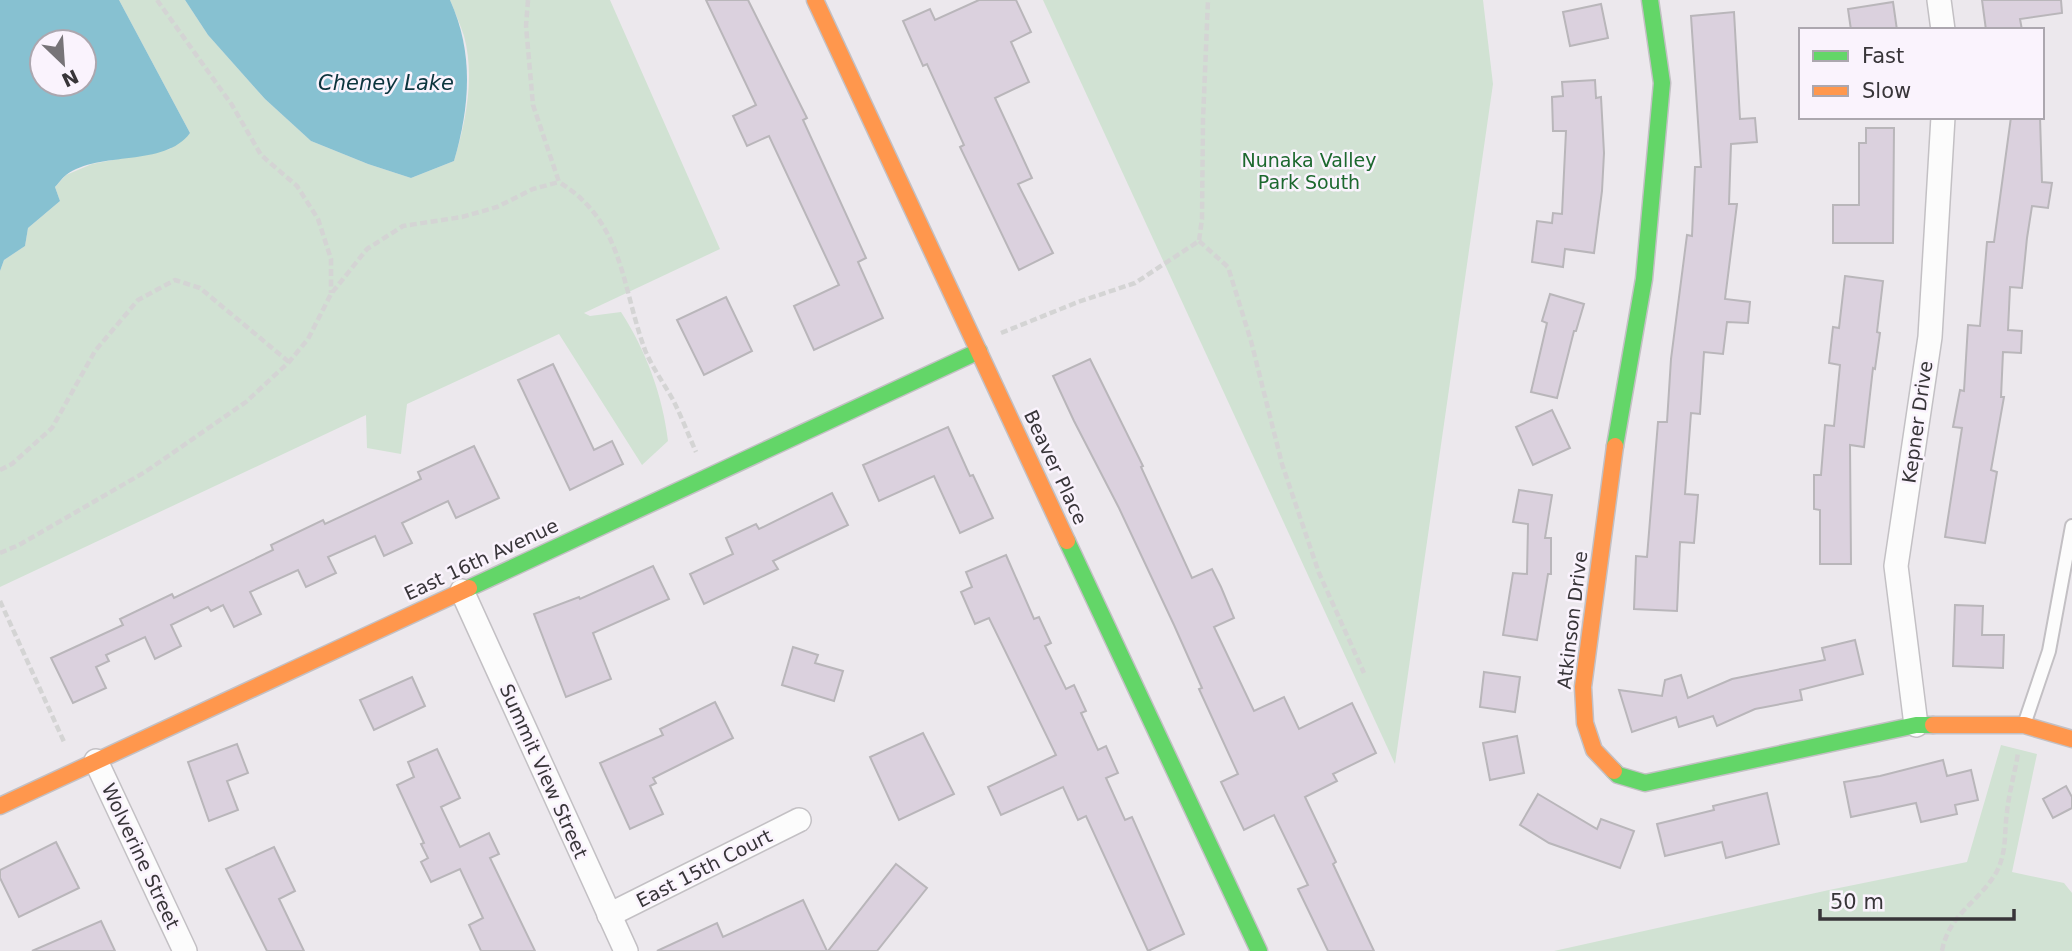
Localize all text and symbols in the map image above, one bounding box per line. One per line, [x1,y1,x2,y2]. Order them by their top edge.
north arrow [28,28,98,98]
legend [1799,28,2044,119]
text: Fast [1862,44,1904,68]
text: N [58,65,82,92]
water label: Cheney Lake [318,71,454,95]
text: Slow [1862,79,1911,103]
park label: Nunaka Valley Park South [1242,149,1376,193]
street label: Kepner Drive [1898,359,1936,485]
street label: Beaver Place [1020,406,1092,528]
street label: East 16th Avenue [401,514,561,604]
street label: Atkinson Drive [1553,550,1591,690]
street label: Summit View Street [496,680,592,862]
street label: Wolverine Street [98,780,184,932]
street label: East 15th Court [633,824,775,912]
scale bar [1820,878,2014,922]
text: 50 m [1830,890,1884,914]

